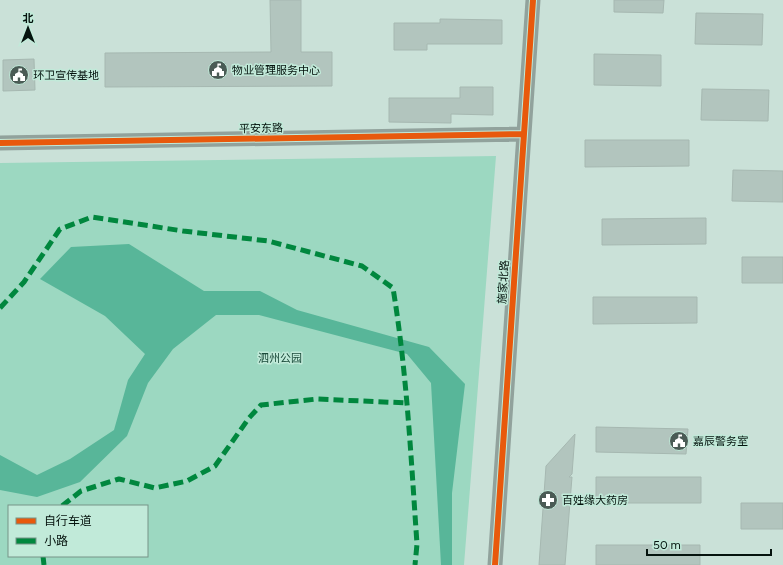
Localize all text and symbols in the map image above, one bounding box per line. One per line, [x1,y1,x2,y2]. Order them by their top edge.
north arrow [8,8,48,48]
text: 北 [23,12,34,25]
public building icon: 物业管理服务中心 [207,59,229,81]
public building icon: 环卫宣传基地 [8,64,30,86]
place label: 物业管理服务中心 [232,64,320,77]
place label: 环卫宣传基地 [33,69,99,82]
street label: 平安东路 [239,122,283,135]
street label: 施家北路 [495,260,512,304]
park label: 泗州公园 [258,352,302,365]
public building icon: 嘉辰警务室 [668,430,690,452]
place label: 嘉辰警务室 [693,435,748,448]
pharmacy icon: 百姓缘大药房 [537,489,559,511]
place label: 百姓缘大药房 [562,494,628,507]
legend [8,505,148,557]
text: 自行车道 [44,514,92,528]
scale bar [647,531,771,557]
text: 小路 [44,534,68,548]
text: 50 m [653,538,681,552]

